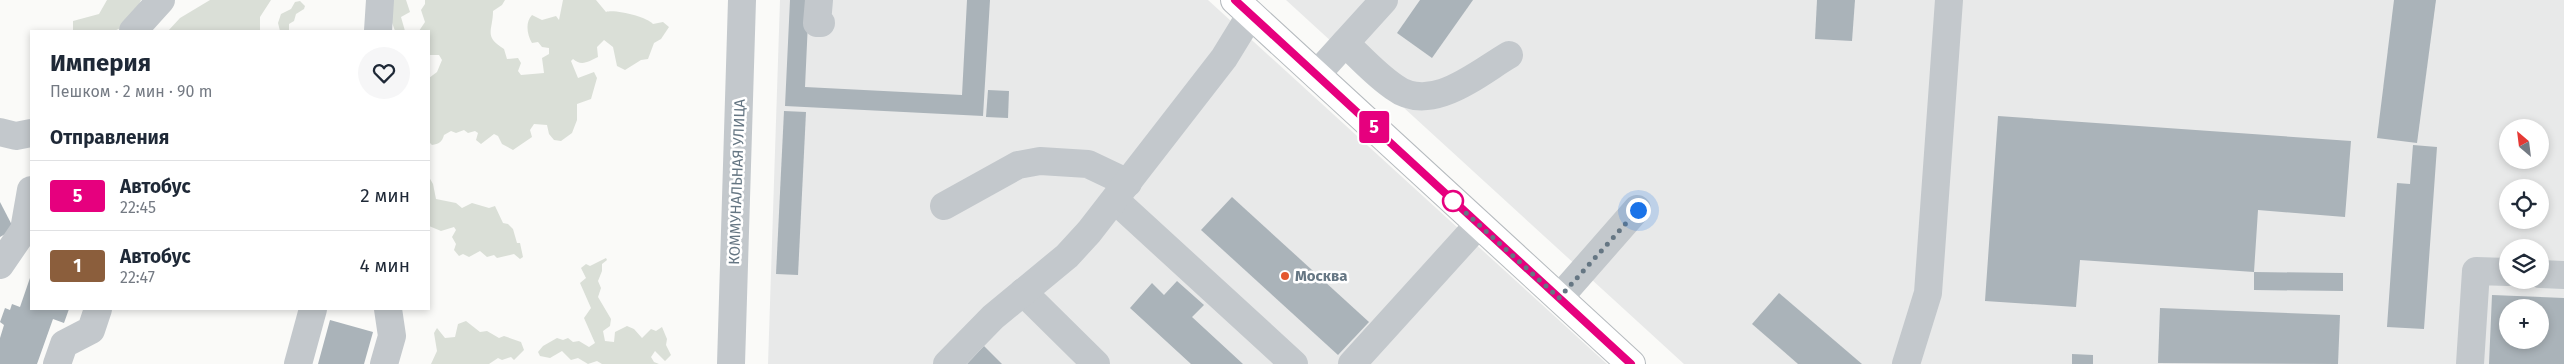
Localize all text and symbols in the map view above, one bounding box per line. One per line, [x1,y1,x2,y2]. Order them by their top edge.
button: heart [358,47,410,99]
text: Империя [50,49,151,77]
text: Пешком · 2 мин · 90 m [50,82,212,101]
street label: КОММУНАЛЬНАЯ УЛИЦА [725,98,749,265]
line badge: 5 [1358,111,1390,143]
text: 5 [1369,116,1379,138]
north arrow [2499,119,2549,169]
map controls [2499,119,2549,349]
text: Отправления [50,126,169,149]
text: Автобус [120,175,191,198]
button: locate [2499,179,2549,229]
text: 2 мин [360,184,410,207]
text: 5 [73,185,82,207]
unlabelled marker [1442,190,1464,212]
text: 22:45 [120,198,156,217]
your location [1626,198,1651,223]
button: layers [2499,239,2549,289]
text: Автобус [120,245,191,268]
text: 4 мин [359,254,410,277]
text: 1 [73,255,82,277]
place label: Москва [1295,267,1347,285]
text: 22:47 [120,268,155,287]
marker: Москва [1279,270,1291,282]
button: + [2499,299,2549,349]

